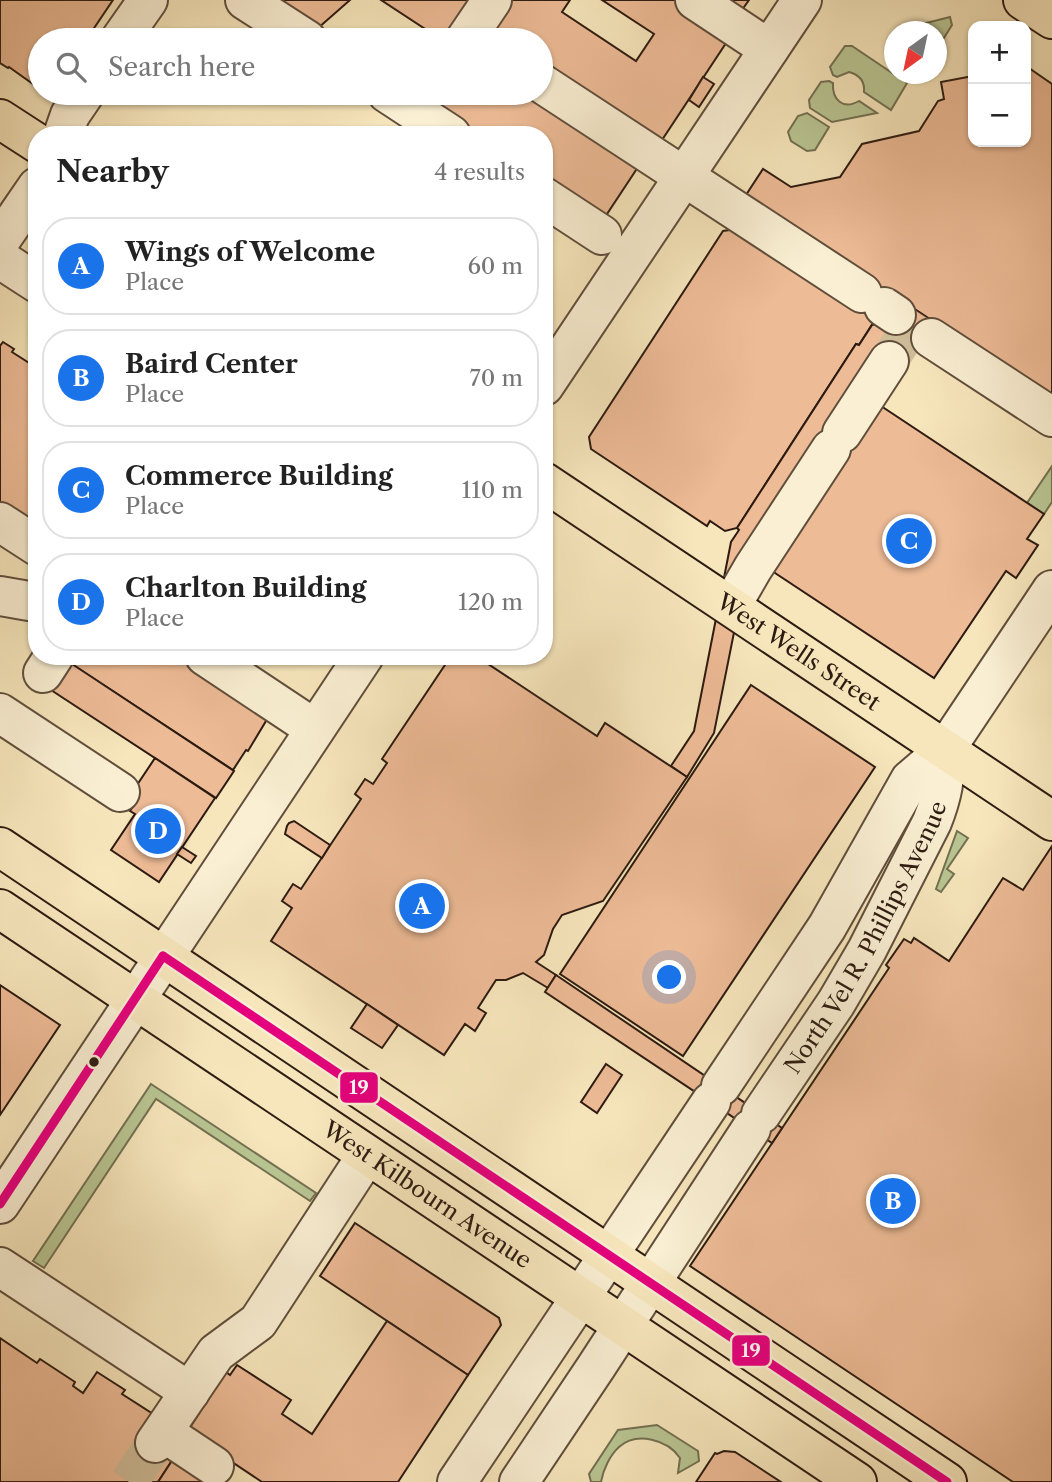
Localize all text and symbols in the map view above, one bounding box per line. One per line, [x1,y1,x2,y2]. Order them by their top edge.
north arrow [884,21,947,84]
map controls [968,21,1031,147]
button: + [968,21,1031,84]
search box [28,28,553,105]
icon: search [52,48,90,86]
text: Search here [108,51,255,83]
button: − [968,84,1031,147]
text: Nearby [56,153,169,190]
text: 4 results [434,158,525,186]
text: Wings of Welcome [125,236,375,268]
text: A [72,252,90,280]
text: 60 m [467,252,523,280]
text: Place [125,268,184,296]
text: Baird Center [125,348,298,380]
text: B [72,364,90,392]
text: 70 m [470,364,523,392]
text: Place [125,380,184,408]
text: Commerce Building [125,460,393,492]
text: C [72,476,90,504]
text: 110 m [462,476,523,504]
text: Place [125,492,184,520]
pin: C [886,515,932,567]
text: Charlton Building [125,572,366,604]
street label: West Wells Street [711,587,886,716]
text: D [71,588,91,616]
text: 120 m [458,588,523,616]
text: Place [125,604,184,632]
street label: North Vel R. Phillips Avenue [778,798,952,1079]
pin: D [135,805,181,857]
pin: A [399,880,445,932]
your location [652,960,686,994]
unlabelled marker [87,1055,101,1069]
line badge: 19 [339,1071,379,1104]
text: 19 [349,1076,369,1099]
street label: West Kilbourn Avenue [317,1114,537,1275]
pin: B [870,1175,916,1227]
line badge: 19 [731,1334,771,1367]
text: 19 [741,1339,761,1362]

